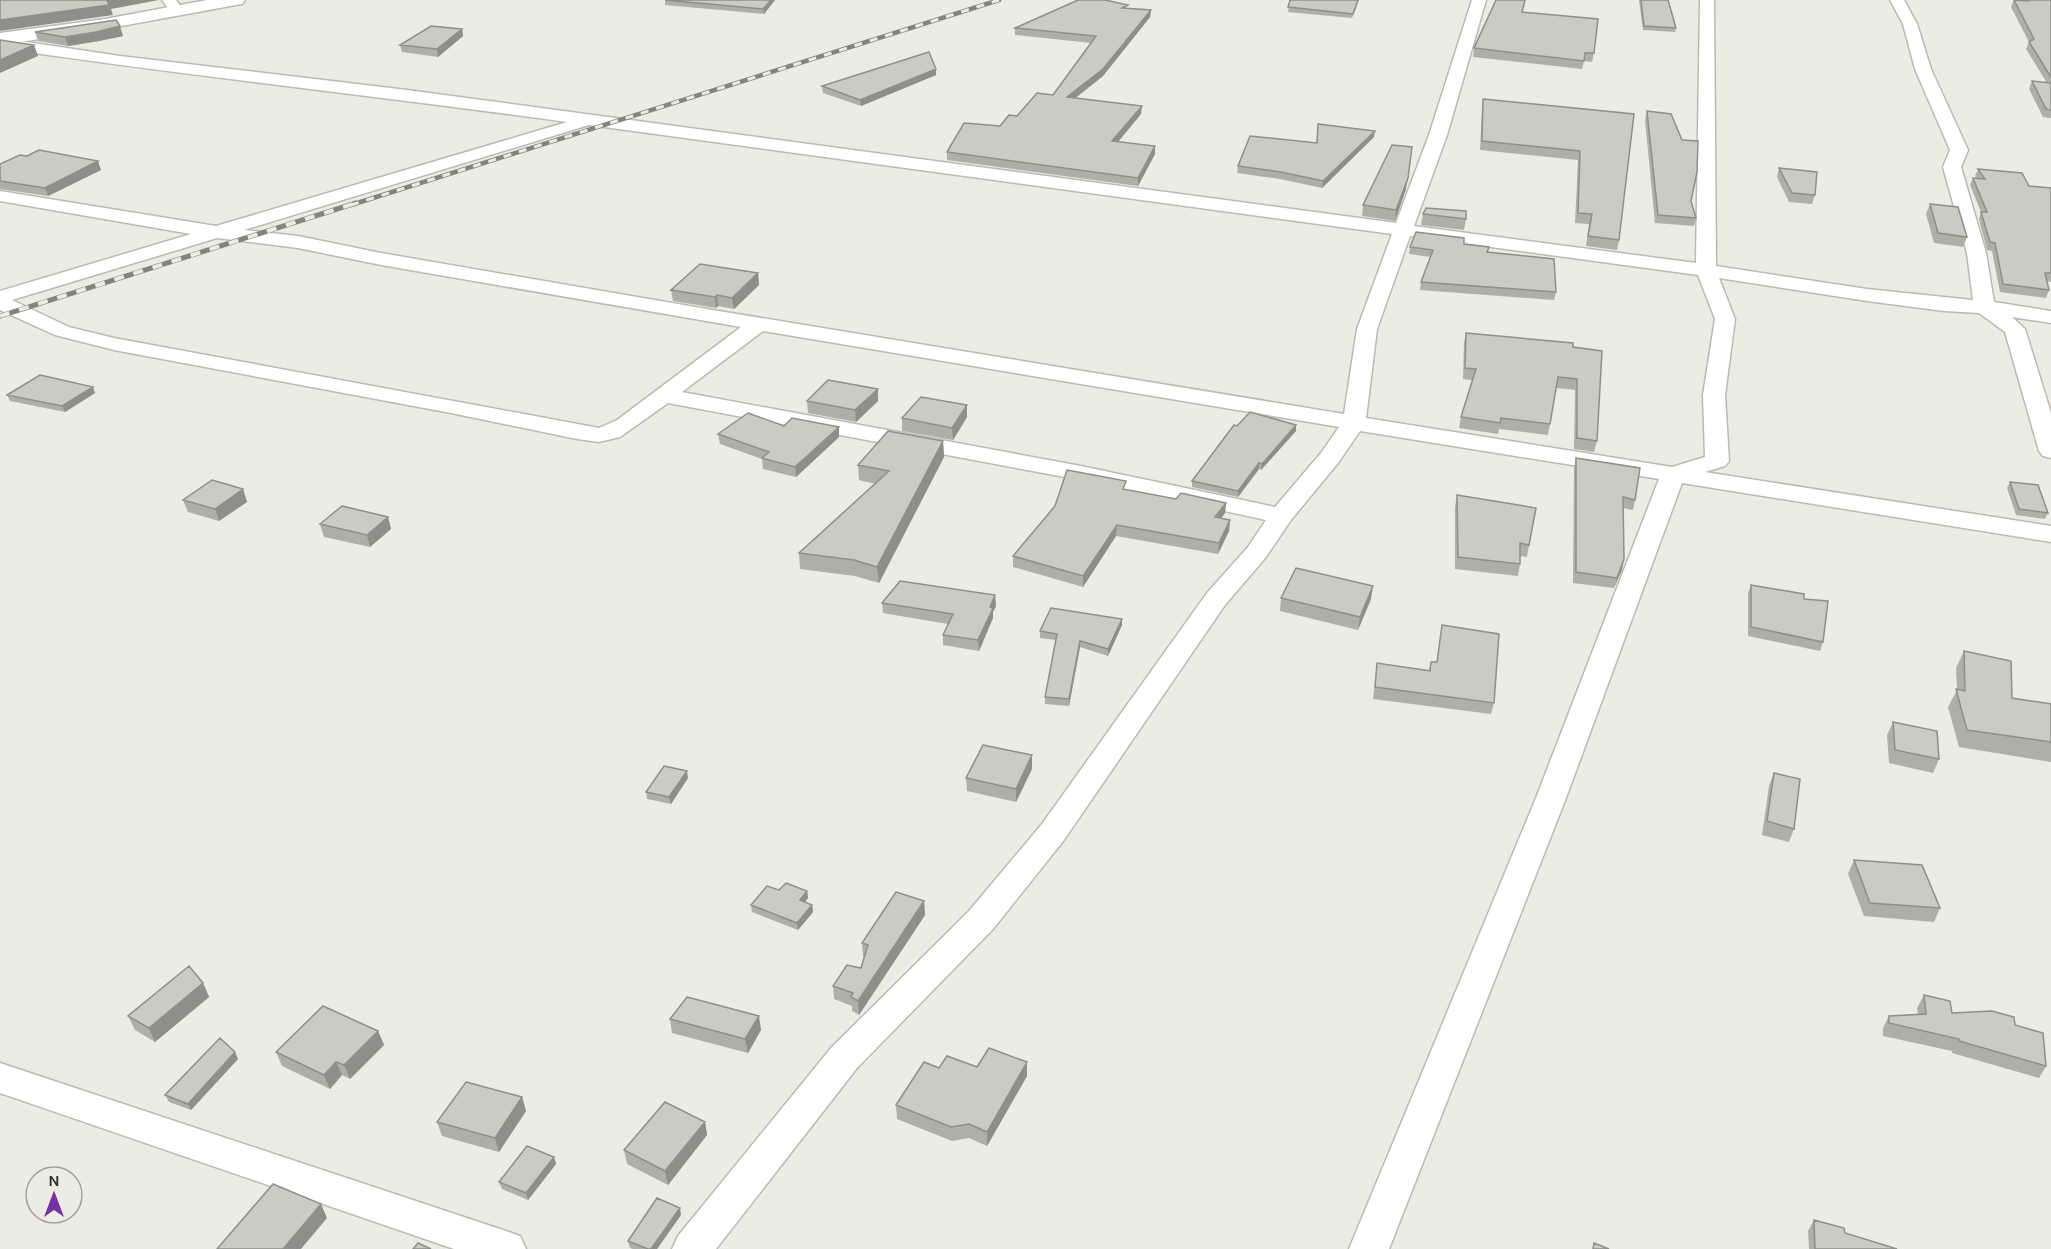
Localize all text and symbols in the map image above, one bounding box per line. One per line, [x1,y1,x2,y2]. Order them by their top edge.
north arrow [24,1165,84,1225]
text: N [48,1171,60,1190]

